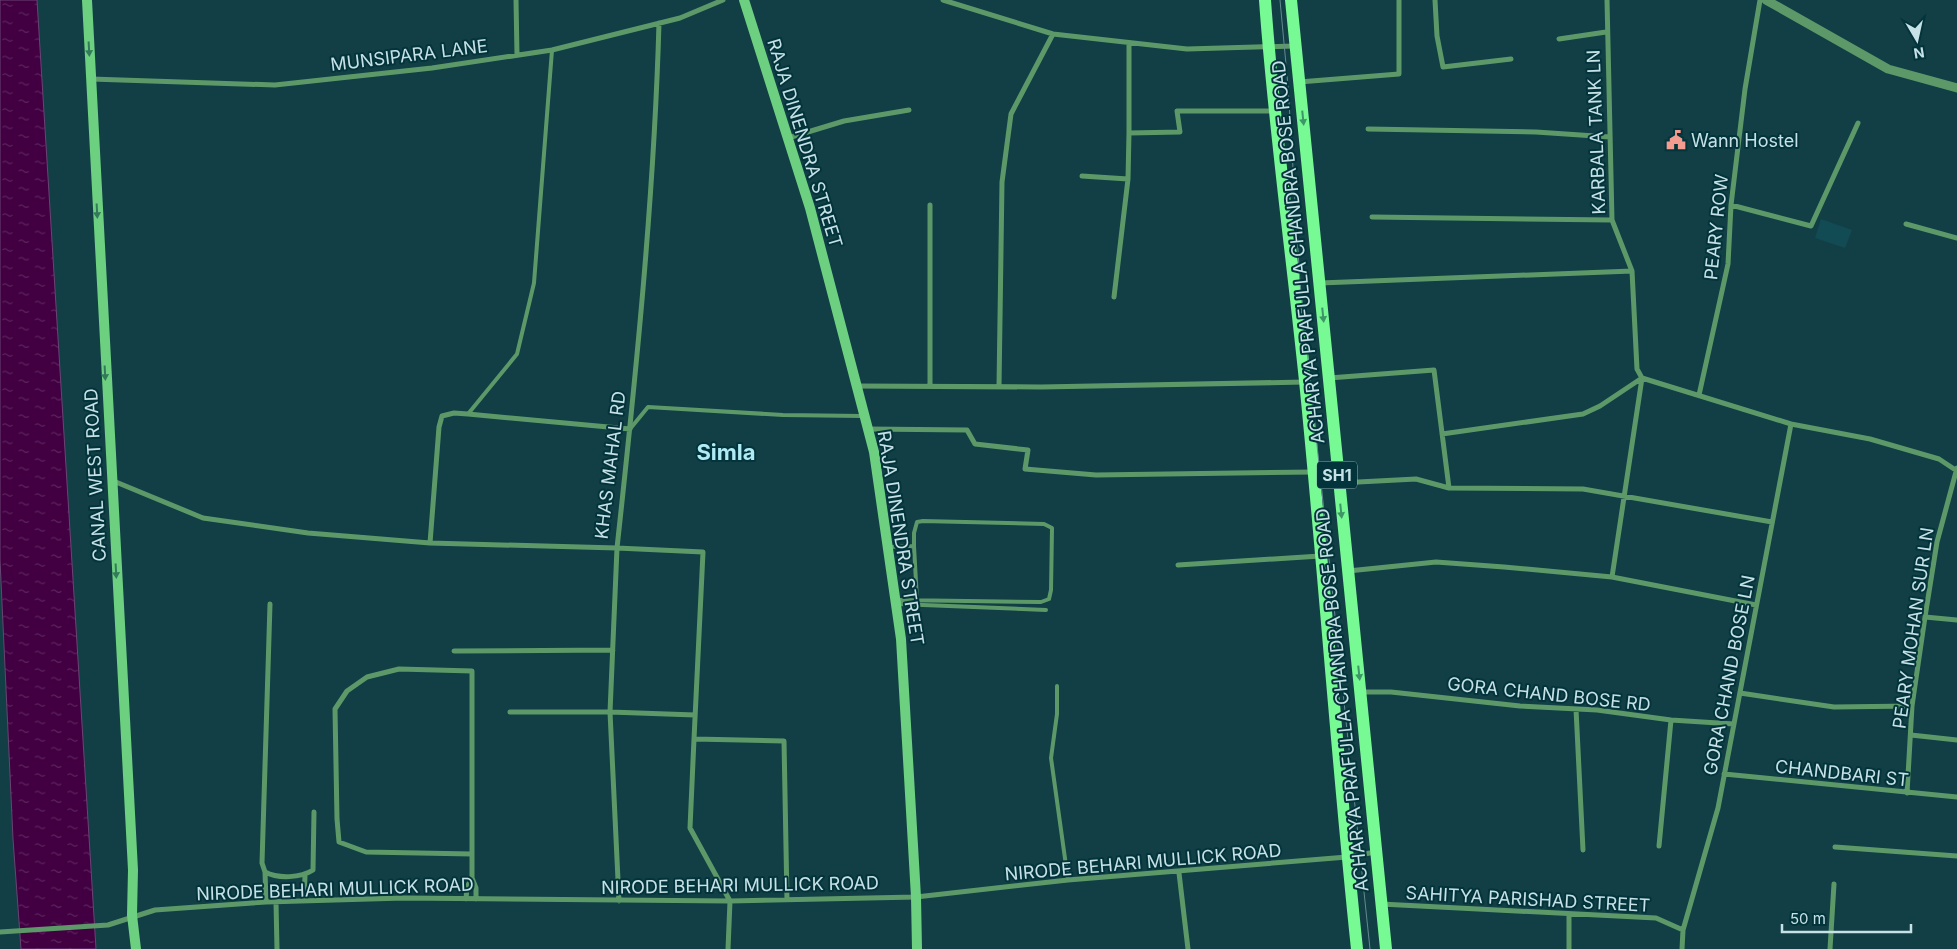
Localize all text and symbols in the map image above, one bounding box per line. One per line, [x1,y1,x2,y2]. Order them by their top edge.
north arrow [1892,15,1942,65]
street label: MUNSIPARA LANE [329,35,489,75]
street label: RAJA DINENDRA STREET [763,36,847,250]
one-way arrow [85,41,93,57]
text: N [1913,44,1926,63]
street label: KARBALA TANK LN [1583,49,1609,215]
street label: ACHARYA PRAFULLA CHANDRA BOSE ROAD [1267,59,1329,445]
one-way arrow [1299,110,1307,126]
public building icon: Wann Hostel [1665,129,1687,151]
place label: Wann Hostel [1691,130,1799,151]
street label: PEARY ROW [1700,173,1732,281]
one-way arrow [94,203,102,219]
one-way arrow [1319,307,1327,323]
one-way arrow [102,366,110,382]
street label: CANAL WEST ROAD [80,388,110,562]
street label: KHAS MAHAL RD [591,390,629,540]
street label: RAJA DINENDRA STREET [874,429,928,647]
district label: Simla [696,439,756,465]
road number: SH1 [1317,462,1357,488]
one-way arrow [1337,504,1345,520]
street label: ACHARYA PRAFULLA CHANDRA BOSE ROAD [1311,507,1373,893]
street label: PEARY MOHAN SUR LN [1888,526,1938,730]
one-way arrow [113,563,121,579]
street label: GORA CHAND BOSE LN [1699,573,1759,777]
one-way arrow [1355,665,1363,681]
street label: GORA CHAND BOSE RD [1446,673,1652,715]
street label: CHANDBARI ST [1774,756,1910,790]
street label: NIRODE BEHARI MULLICK ROAD [1004,839,1282,885]
street label: NIRODE BEHARI MULLICK ROAD [601,872,879,898]
street label: NIRODE BEHARI MULLICK ROAD [196,874,474,904]
street label: SAHITYA PARISHAD STREET [1405,882,1651,916]
scale bar [1782,902,1911,934]
text: 50 m [1790,909,1826,928]

